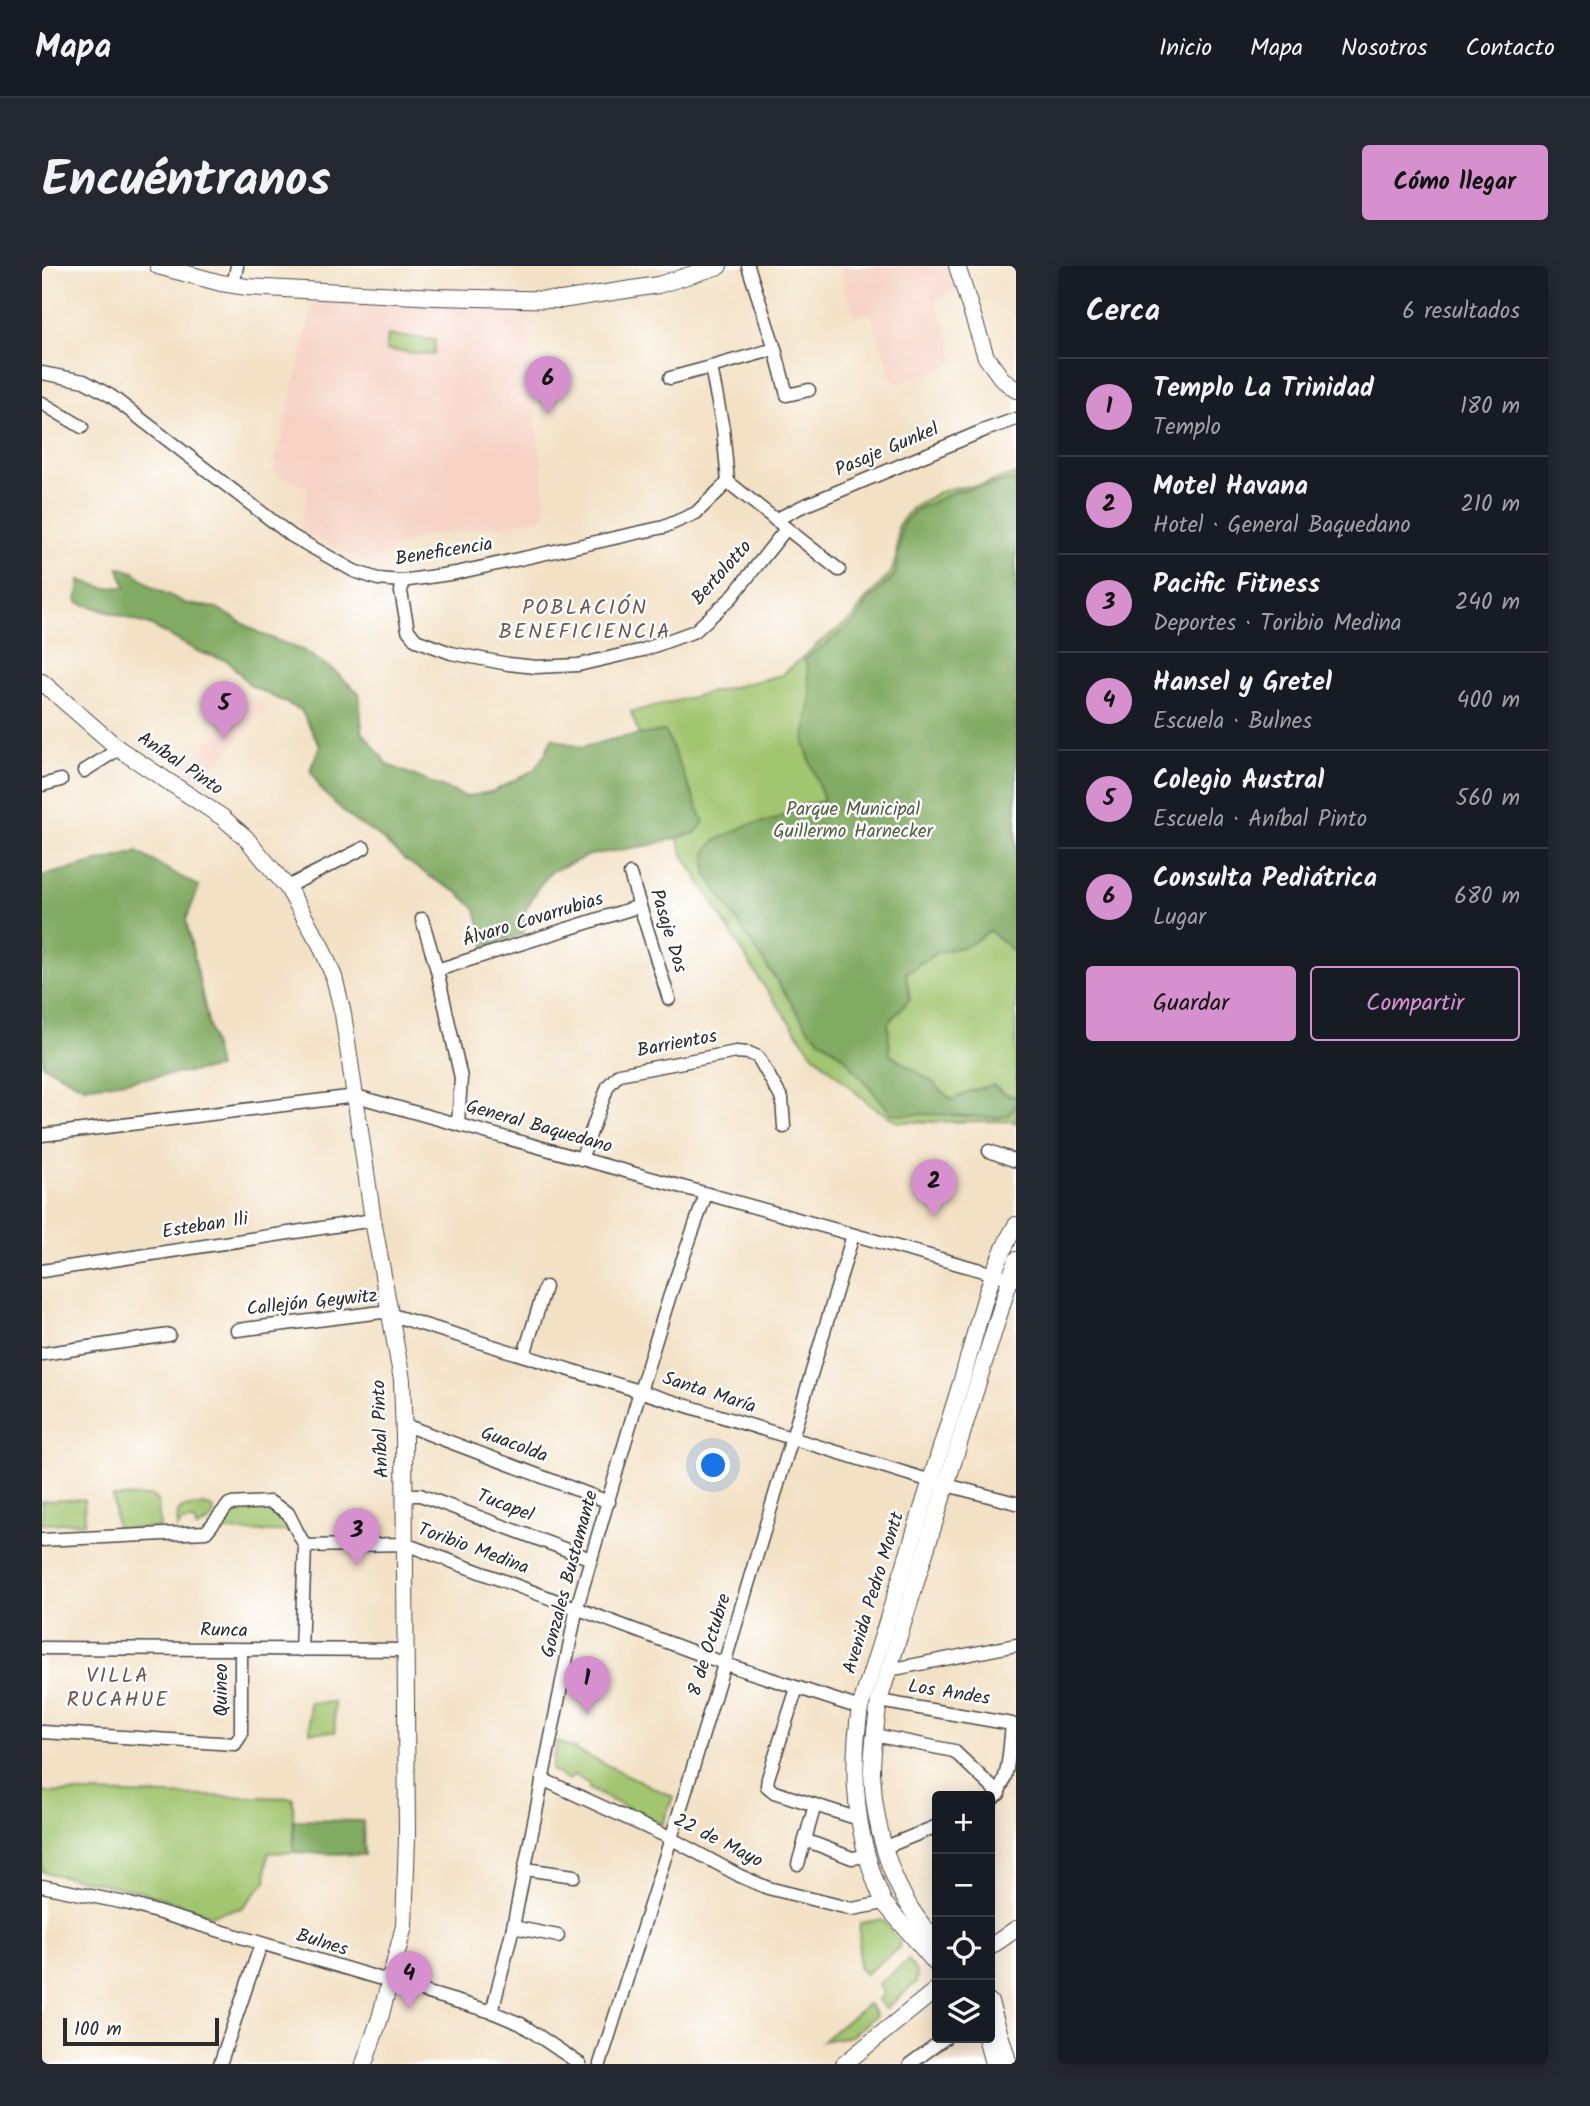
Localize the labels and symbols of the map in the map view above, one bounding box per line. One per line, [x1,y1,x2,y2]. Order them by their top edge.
pin: 6 [525,356,571,414]
street label: Pasaje Gunkel [830,415,944,485]
street label: Beneficencia [393,529,495,575]
street label: Bertolotto [684,533,760,613]
district label: POBLACIÓN BENEFICIENCIA [498,592,672,649]
pin: 5 [201,681,247,739]
street label: Aníbal Pinto [131,724,229,804]
park label: Parque Municipal Guillermo Harnecker [773,795,934,847]
street label: Álvaro Covarrubias [459,884,607,956]
street label: Pasaje Dos [641,885,695,977]
street label: Barrientos [634,1022,720,1066]
street label: General Baquedano [462,1092,616,1162]
pin: 2 [911,1159,957,1217]
street label: Esteban Ili [160,1204,252,1248]
street label: Callejón Geywitz [245,1281,379,1325]
street label: Santa María [658,1364,760,1422]
street label: Aníbal Pinto [364,1379,398,1479]
street label: Guacolda [476,1418,552,1472]
your location [696,1448,730,1482]
street label: Tucapel [472,1481,538,1531]
street label: Gonzales Bustamante [533,1487,607,1661]
pin: 3 [334,1508,380,1566]
street label: Avenida Pedro Montt [835,1508,913,1678]
street label: Toribio Medina [413,1515,533,1583]
street label: 8 de Octubre [680,1589,740,1700]
street label: Runca [200,1616,248,1646]
pin: 1 [564,1656,610,1714]
district label: VILLA RUCAHUE [66,1660,170,1717]
street label: Quineo [207,1663,237,1717]
street label: Los Andes [906,1672,992,1714]
street label: 22 de Mayo [668,1806,768,1876]
street label: Bulnes [292,1921,352,1965]
pin: 4 [386,1951,432,2009]
scale bar [63,2015,219,2047]

